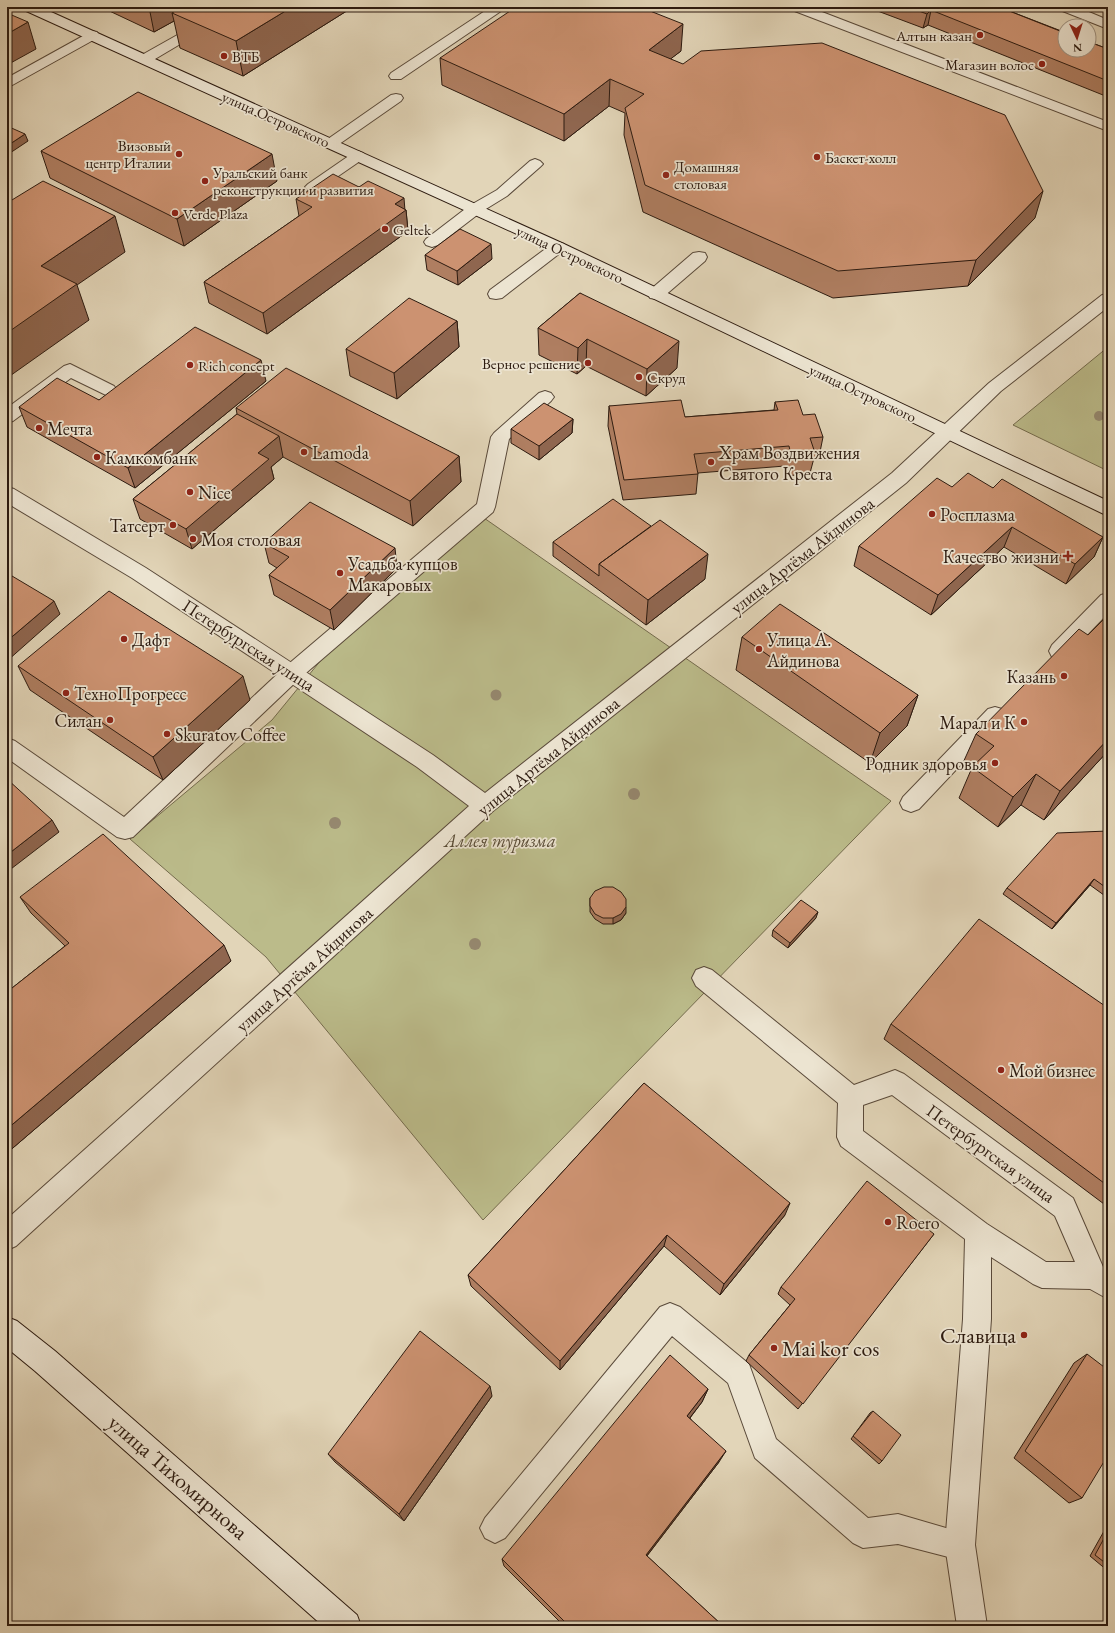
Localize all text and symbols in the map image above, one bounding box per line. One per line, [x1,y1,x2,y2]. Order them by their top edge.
north arrow [1057,18,1097,58]
place label: Алтын казан [895,26,972,45]
marker: Алтын казан [975,30,985,40]
text: N [1073,41,1083,55]
place label: ВТБ [232,47,260,66]
marker: ВТБ [219,51,229,61]
place label: Магазин волос [945,55,1034,74]
marker: Магазин волос [1037,59,1047,69]
street label: улица Островского [219,87,333,151]
place label: Визовый центр Италии [85,136,171,172]
place label: Баскет-холл [825,148,896,167]
marker: Визовый центр Италии [174,149,184,159]
marker: Баскет-холл [812,152,822,162]
place label: Домашняя столовая [674,157,739,193]
place label: Уральский банк реконструкции и развития [212,163,374,199]
marker: Домашняя столовая [661,170,671,180]
marker: Уральский банк реконструкции и развития [200,176,210,186]
place label: Verde Plaza [183,204,248,223]
marker: Verde Plaza [170,208,180,218]
place label: Geltek [393,220,432,239]
street label: улица Островского [513,221,627,287]
marker: Geltek [380,224,390,234]
place label: Верное решение [482,354,580,373]
place label: Rich concept [198,356,275,375]
marker: Верное решение [583,358,593,368]
marker: Rich concept [185,360,195,370]
street label: улица Островского [806,360,920,426]
place label: Скруд [647,368,685,387]
marker: Скруд [634,372,644,382]
place label: Мечта [47,417,93,440]
marker: Мечта [34,423,44,433]
place label: Lamoda [312,441,370,464]
place label: Храм Воздвижения Святого Креста [718,441,860,485]
place label: Камкомбанк [105,446,197,469]
marker: Lamoda [299,447,309,457]
marker: Камкомбанк [92,452,102,462]
marker: Храм Воздвижения Святого Креста [706,457,716,467]
place label: Nice [198,481,231,504]
marker: Nice [185,487,195,497]
street label: улица Артёма Айдинова [725,491,879,618]
place label: Росплазма [940,503,1016,526]
marker: Росплазма [927,509,937,519]
place label: Татсерт [110,514,166,537]
marker: Татсерт [168,520,178,530]
place label: Моя столовая [201,528,301,551]
marker: Моя столовая [188,534,198,544]
place label: Качество жизни [943,545,1059,568]
marker: Качество жизни [1062,550,1074,562]
place label: Усадьба купцов Макаровых [347,552,458,596]
marker: Усадьба купцов Макаровых [335,568,345,578]
street label: Петербургская улица [178,594,320,697]
place label: Дафт [132,628,170,651]
place label: Улица А. Айдинова [766,628,841,672]
marker: Дафт [119,634,129,644]
marker: Улица А. Айдинова [754,644,764,654]
place label: Казань [1006,665,1056,688]
marker: Казань [1059,671,1069,681]
place label: ТехноПрогресс [74,682,187,705]
marker: ТехноПрогресс [61,688,71,698]
street label: улица Артёма Айдинова [472,691,624,821]
place label: Силан [54,709,102,732]
place label: Марал и К [940,711,1016,734]
marker: Силан [105,715,115,725]
marker: Марал и К [1019,717,1029,727]
place label: Skuratov Coffee [175,723,286,746]
marker: Skuratov Coffee [162,729,172,739]
place label: Родник здоровья [865,752,987,775]
marker: Родник здоровья [990,758,1000,768]
park label: Аллея туризма [442,829,556,853]
street label: улица Артёма Айдинова [231,901,378,1037]
place label: Мой бизнес [1009,1059,1095,1082]
marker: Мой бизнес [996,1065,1006,1075]
street label: Петербургская улица [922,1099,1061,1208]
place label: Roero [896,1211,940,1234]
marker: Roero [883,1217,893,1227]
place label: Славица [940,1321,1016,1350]
marker: Славица [1019,1330,1029,1340]
place label: Mai kor cos [782,1334,879,1363]
marker: Mai kor cos [769,1343,779,1353]
street label: улица Тихомирнова [102,1408,254,1546]

